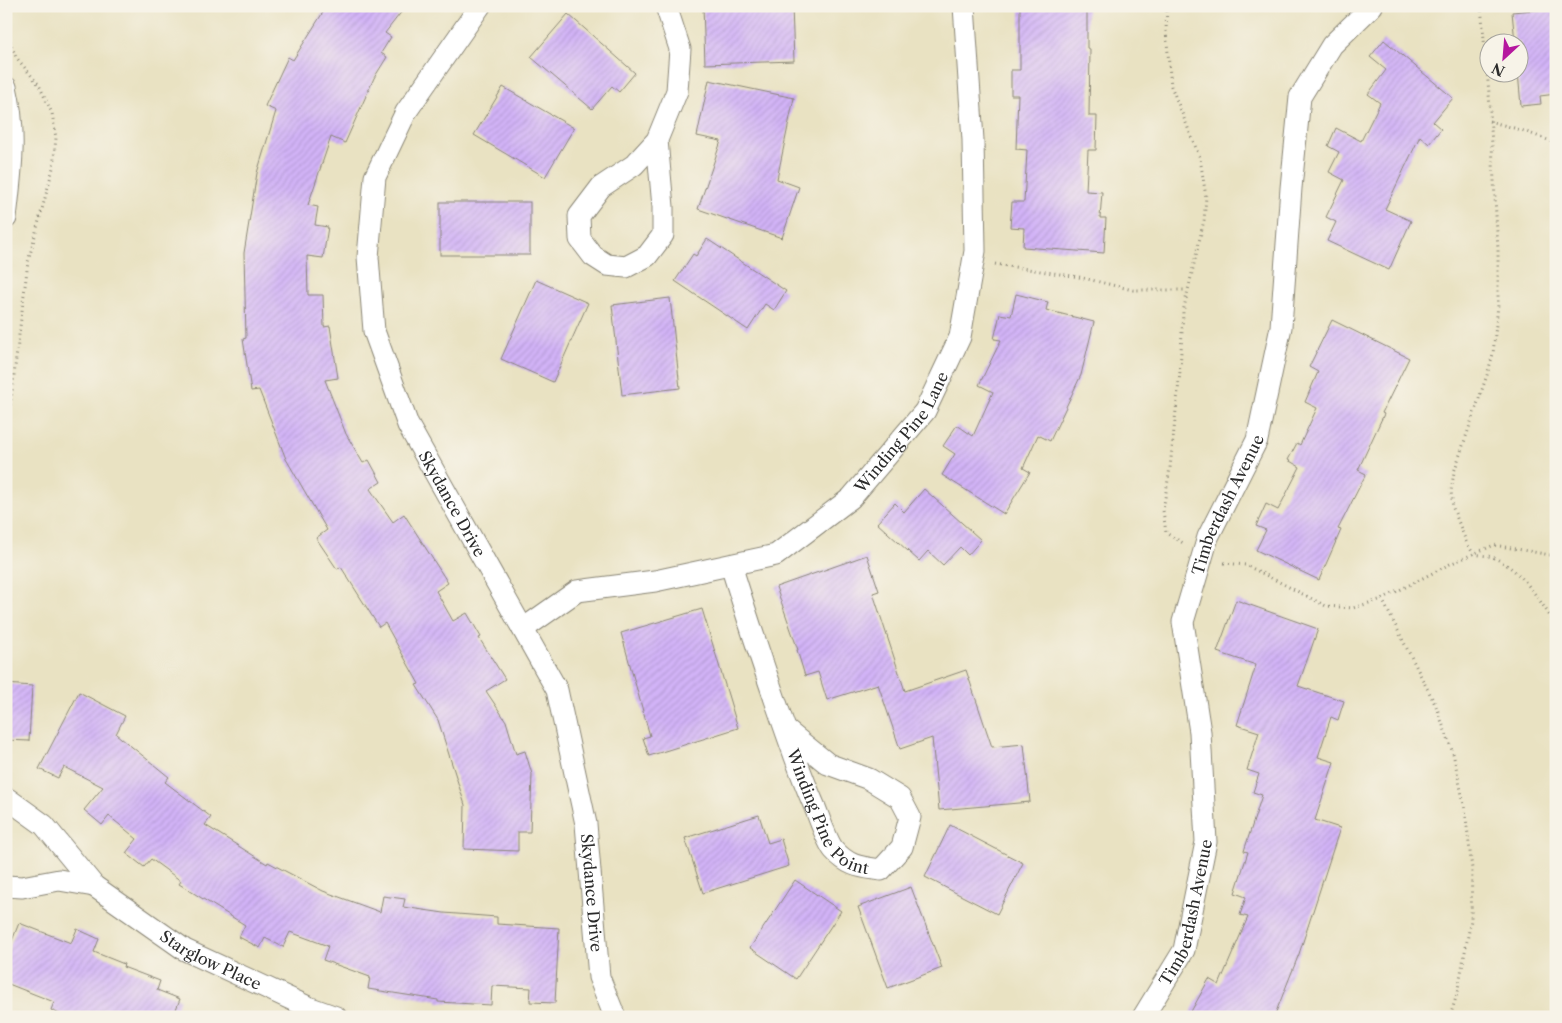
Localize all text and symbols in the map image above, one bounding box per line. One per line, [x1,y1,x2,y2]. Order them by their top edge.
north arrow [1480,32,1530,82]
text: N [1489,59,1508,80]
street label: Winding Pine Lane [849,368,952,498]
street label: Timberdash Avenue [1187,433,1268,577]
street label: Skydance Drive [414,447,490,560]
street label: Winding Pine Point [783,745,871,878]
street label: Skydance Drive [577,833,607,953]
street label: Timberdash Avenue [1155,838,1216,989]
street label: Starglow Place [156,926,265,994]

